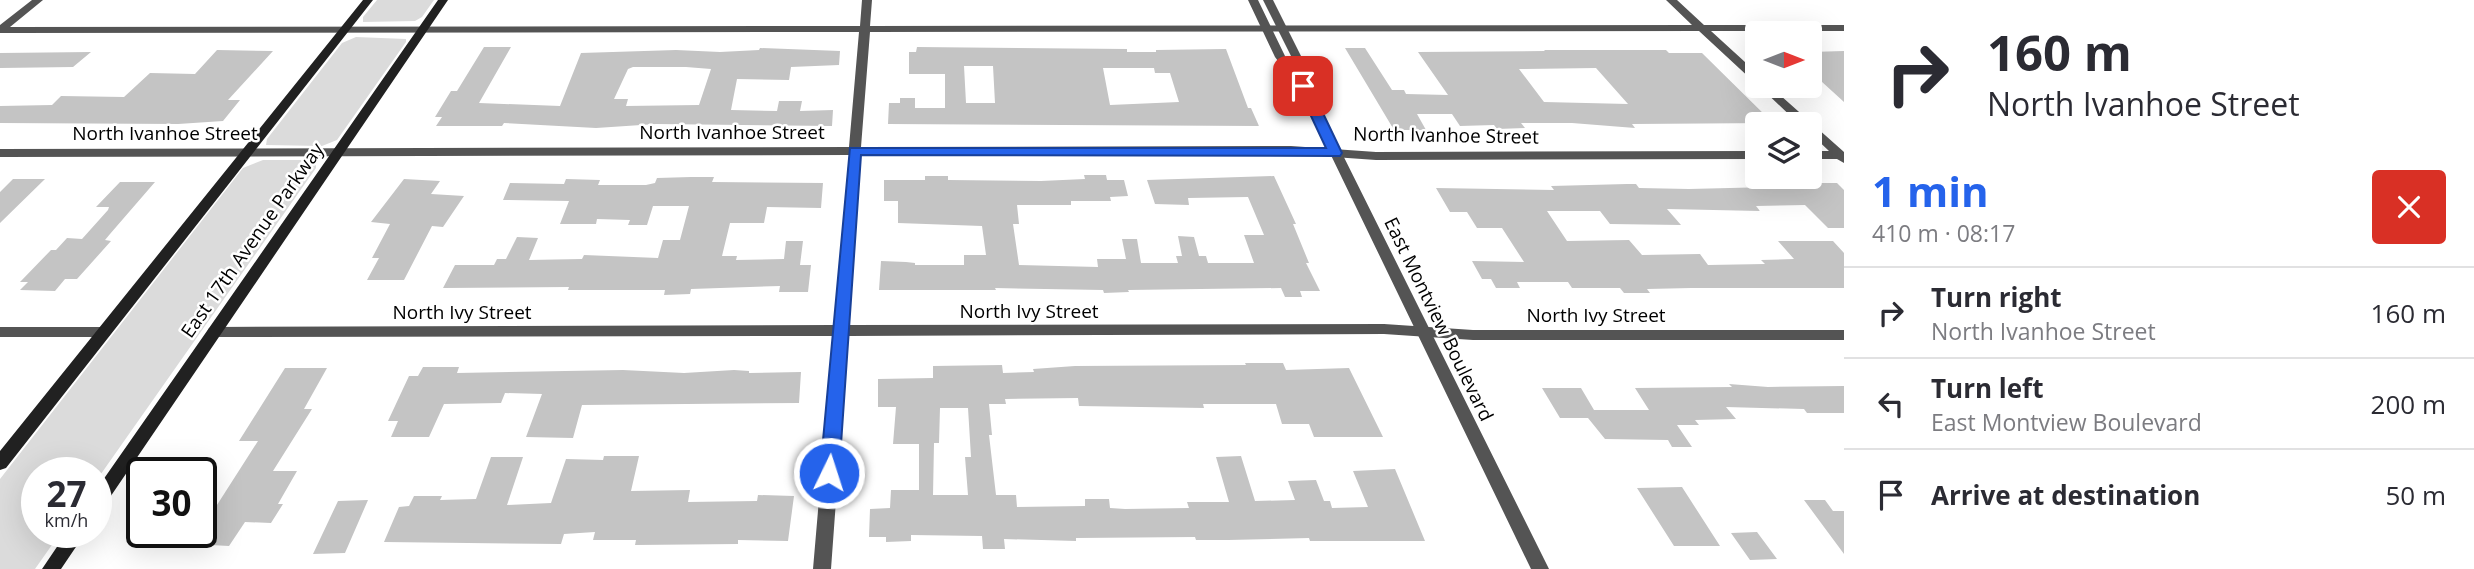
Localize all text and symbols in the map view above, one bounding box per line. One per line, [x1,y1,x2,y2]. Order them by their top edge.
text: 160 m [1987,19,2132,85]
north arrow [1745,21,1822,98]
map controls [1745,21,1822,189]
icon: right [1872,28,1963,119]
pin [1273,56,1333,116]
icon: arrive [1284,67,1322,105]
text: North Ivanhoe Street [1987,82,2300,125]
button: layers [1745,112,1822,189]
street label: North Ivanhoe Street [639,119,825,145]
street label: North Ivanhoe Street [72,120,258,146]
street label: North Ivanhoe Street [1353,120,1539,150]
street label: East 17th Avenue Parkway [175,137,330,343]
text: 1 min [1872,162,1989,219]
button: close [2372,170,2446,244]
street label: East Montview Boulevard [1378,213,1500,425]
text: 410 m · 08:17 [1872,217,2015,249]
text: Turn right [1931,279,2062,315]
icon: right [1872,294,1910,332]
text: 160 m [2371,295,2446,331]
street label: North Ivy Street [959,298,1099,324]
street label: North Ivy Street [392,299,532,325]
street label: North Ivy Street [1526,302,1666,328]
text: North Ivanhoe Street [1931,315,2156,347]
text: Turn left [1931,370,2043,406]
icon: left [1872,385,1910,423]
text: 200 m [2371,386,2446,422]
text: East Montview Boulevard [1931,406,2202,438]
position arrow [792,436,866,510]
speed limit sign: 30 [126,457,217,548]
text: 27 [46,470,87,517]
icon: arrive [1872,476,1910,514]
text: Arrive at destination [1931,477,2200,513]
text: 50 m [2385,477,2446,513]
text: km/h [45,508,88,532]

